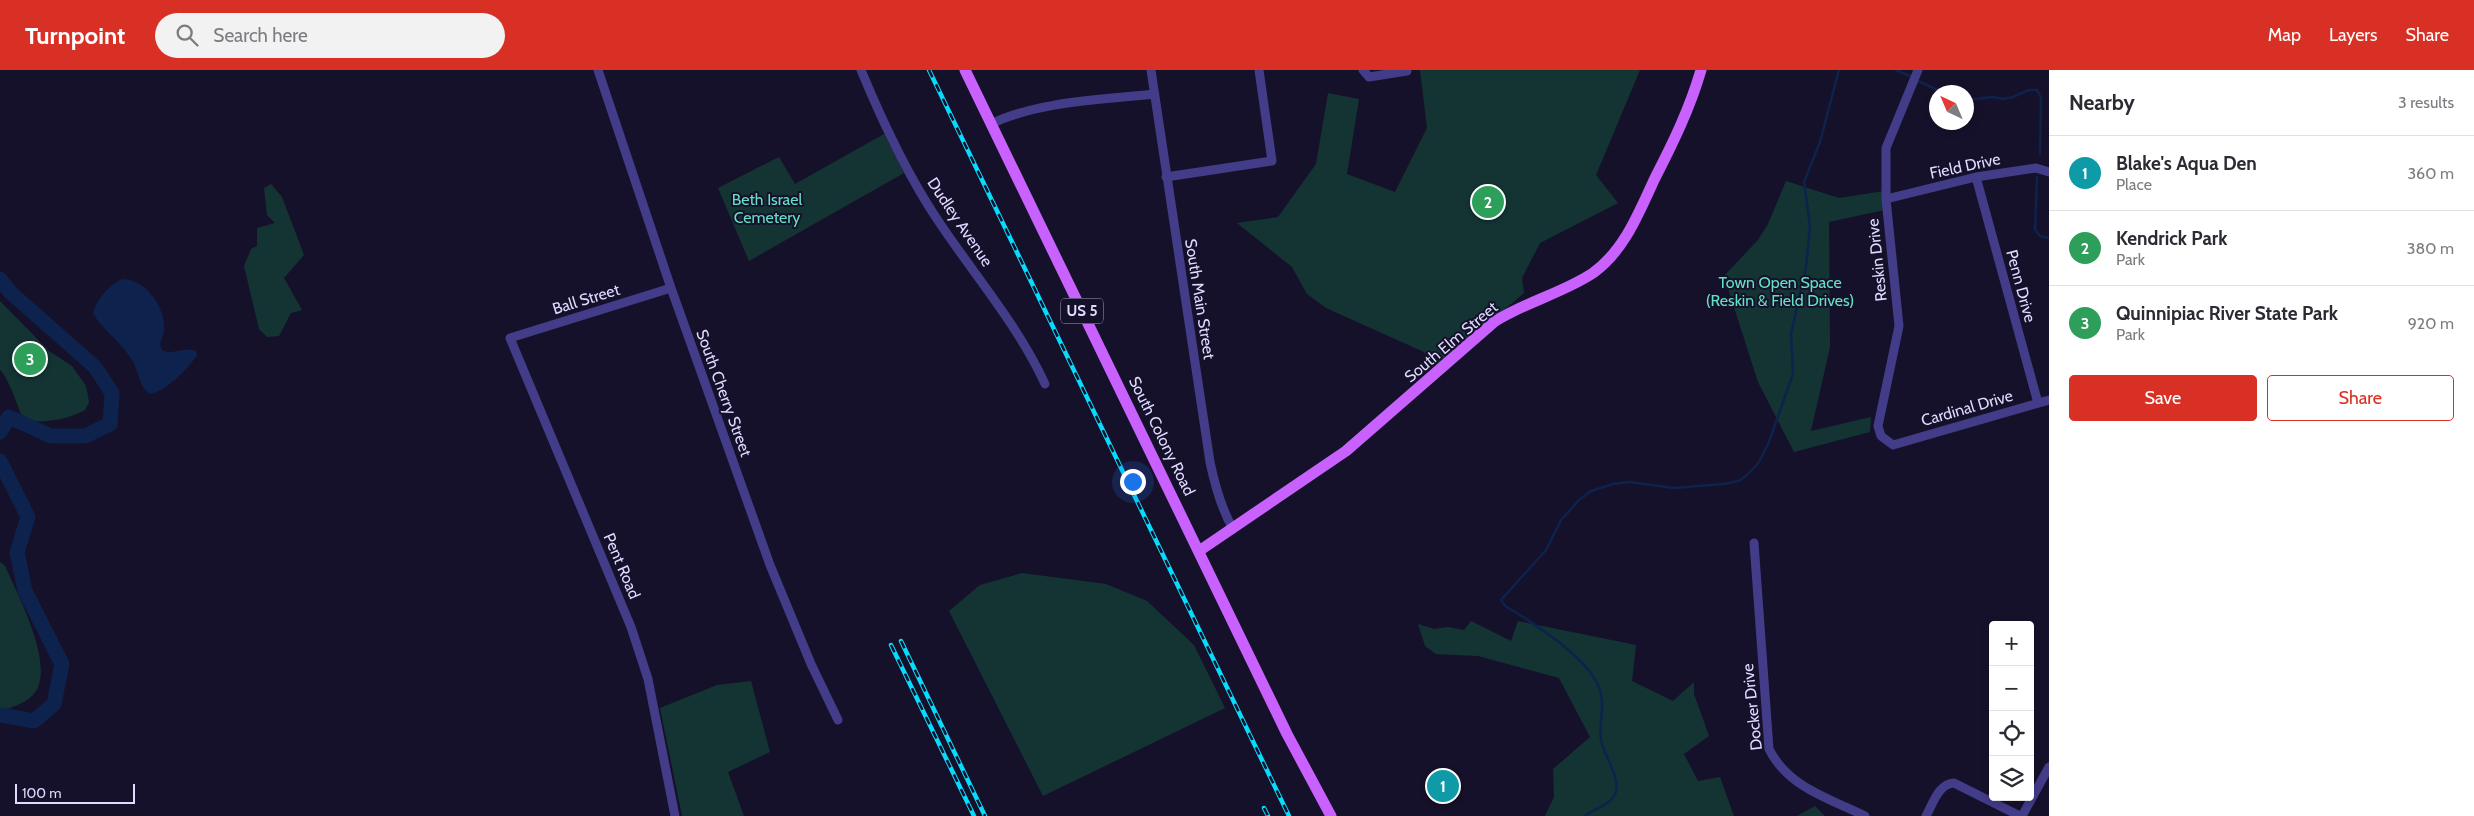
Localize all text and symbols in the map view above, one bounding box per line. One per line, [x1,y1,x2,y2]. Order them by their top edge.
search box [155,13,505,58]
text: Turnpoint [25,21,125,50]
icon: search [173,21,201,49]
text: Search here [213,24,308,47]
text: Map [2268,24,2301,46]
text: Layers [2329,24,2378,46]
text: Share [2406,24,2449,46]
north arrow [1929,85,1974,130]
text: Nearby [2069,90,2135,115]
text: 3 results [2398,93,2454,112]
street label: Field Drive [1928,149,2002,183]
text: Blake's Aqua Den [2116,152,2257,175]
text: 1 [2082,164,2088,183]
text: 360 m [2407,164,2454,183]
street label: Dudley Avenue [923,174,997,270]
text: Place [2116,175,2152,194]
pin: 2 [1472,183,1504,221]
park label: Beth Israel Cemetery [732,190,802,227]
street label: Reskin Drive [1863,218,1891,302]
text: Kendrick Park [2116,227,2227,250]
street label: South Main Street [1181,237,1219,361]
text: 2 [2081,239,2089,258]
text: 380 m [2407,239,2454,258]
street label: Penn Drive [2002,248,2040,324]
text: Park [2116,250,2145,269]
park label: Town Open Space (Reskin & Field Drives) [1706,273,1854,310]
street label: Ball Street [550,280,623,318]
street label: South Elm Street [1401,297,1502,386]
road number: US 5 [1061,298,1103,324]
text: Quinnipiac River State Park [2116,302,2338,325]
text: 3 [2081,314,2089,333]
text: 920 m [2408,314,2454,333]
text: Park [2116,325,2145,344]
street label: South Cherry Street [692,327,756,460]
pin: 3 [14,340,46,378]
street label: South Colony Road [1125,373,1199,499]
button: Save [2069,375,2257,421]
button: Share [2267,375,2454,421]
street label: Cardinal Drive [1919,386,2015,430]
your location [1120,469,1146,495]
street label: Pent Road [600,530,644,602]
map controls [1989,621,2034,801]
button: + [1989,621,2034,666]
street label: Docker Drive [1738,663,1766,751]
button: − [1989,666,2034,711]
button: locate [1989,711,2034,756]
button: layers [1989,756,2034,801]
pin: 1 [1427,767,1459,805]
scale bar [15,781,135,804]
text: 100 m [22,784,62,802]

